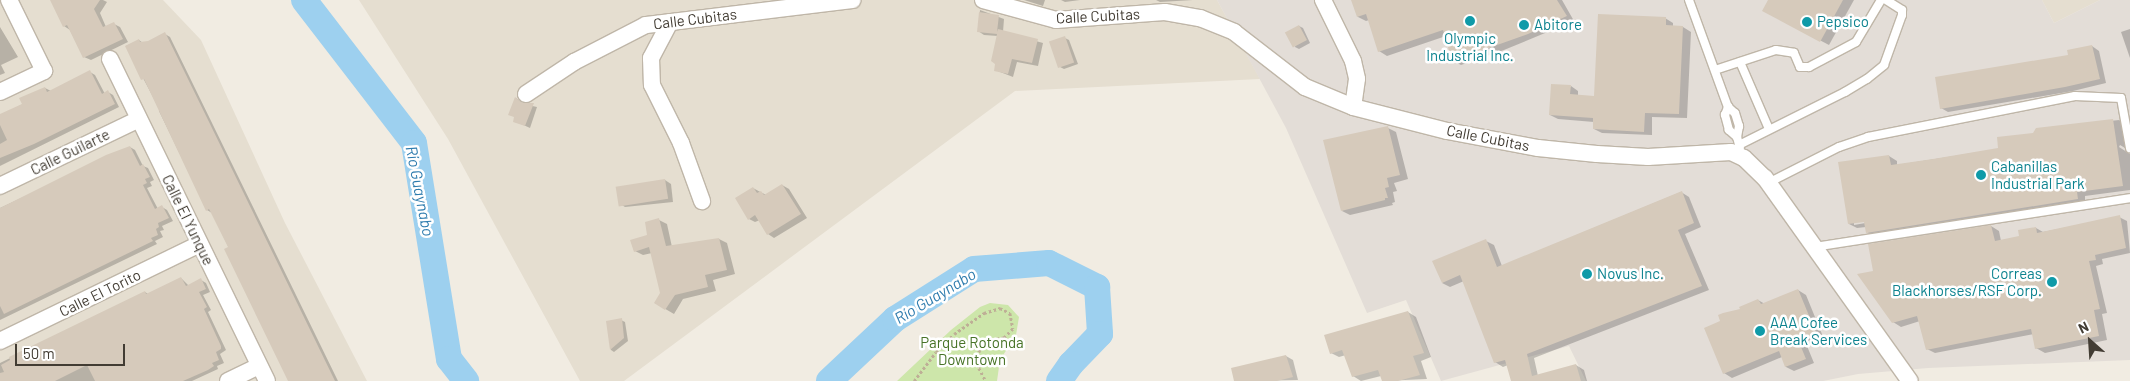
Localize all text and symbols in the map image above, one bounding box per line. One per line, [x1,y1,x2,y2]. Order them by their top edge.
street label: Calle Cubitas [652,5,738,33]
street label: Calle Cubitas [1056,5,1140,27]
place label: Pepsico [1817,13,1869,31]
marker: Olympic Industrial Inc. [1464,15,1476,27]
place label: Abitore [1534,16,1582,34]
marker: Pepsico [1801,16,1813,28]
marker: Abitore [1518,19,1530,31]
place label: Olympic Industrial Inc. [1426,29,1514,64]
street label: Calle Cubitas [1445,121,1531,155]
street label: Calle Guilarte [28,125,112,179]
water label: Río Guaynabo [402,144,438,238]
place label: Cabanillas Industrial Park [1991,157,2085,192]
marker: Cabanillas Industrial Park [1975,169,1987,181]
street label: Calle El Yunque [158,172,218,268]
water label: Río Guaynabo [891,264,979,328]
place label: Correas Blackhorses/RSF Corp. [1892,264,2042,299]
place label: Novus Inc. [1597,265,1664,283]
street label: Calle El Torito [56,266,144,320]
marker: Novus Inc. [1581,268,1593,280]
marker: Correas Blackhorses/RSF Corp. [2046,276,2058,288]
place label: AAA Cofee Break Services [1770,313,1867,348]
north arrow [2065,316,2115,366]
text: N [2075,317,2091,337]
marker: AAA Cofee Break Services [1754,325,1766,337]
park label: Parque Rotonda Downtown [920,333,1024,368]
scale bar [18,334,128,366]
text: 50 m [23,344,55,362]

